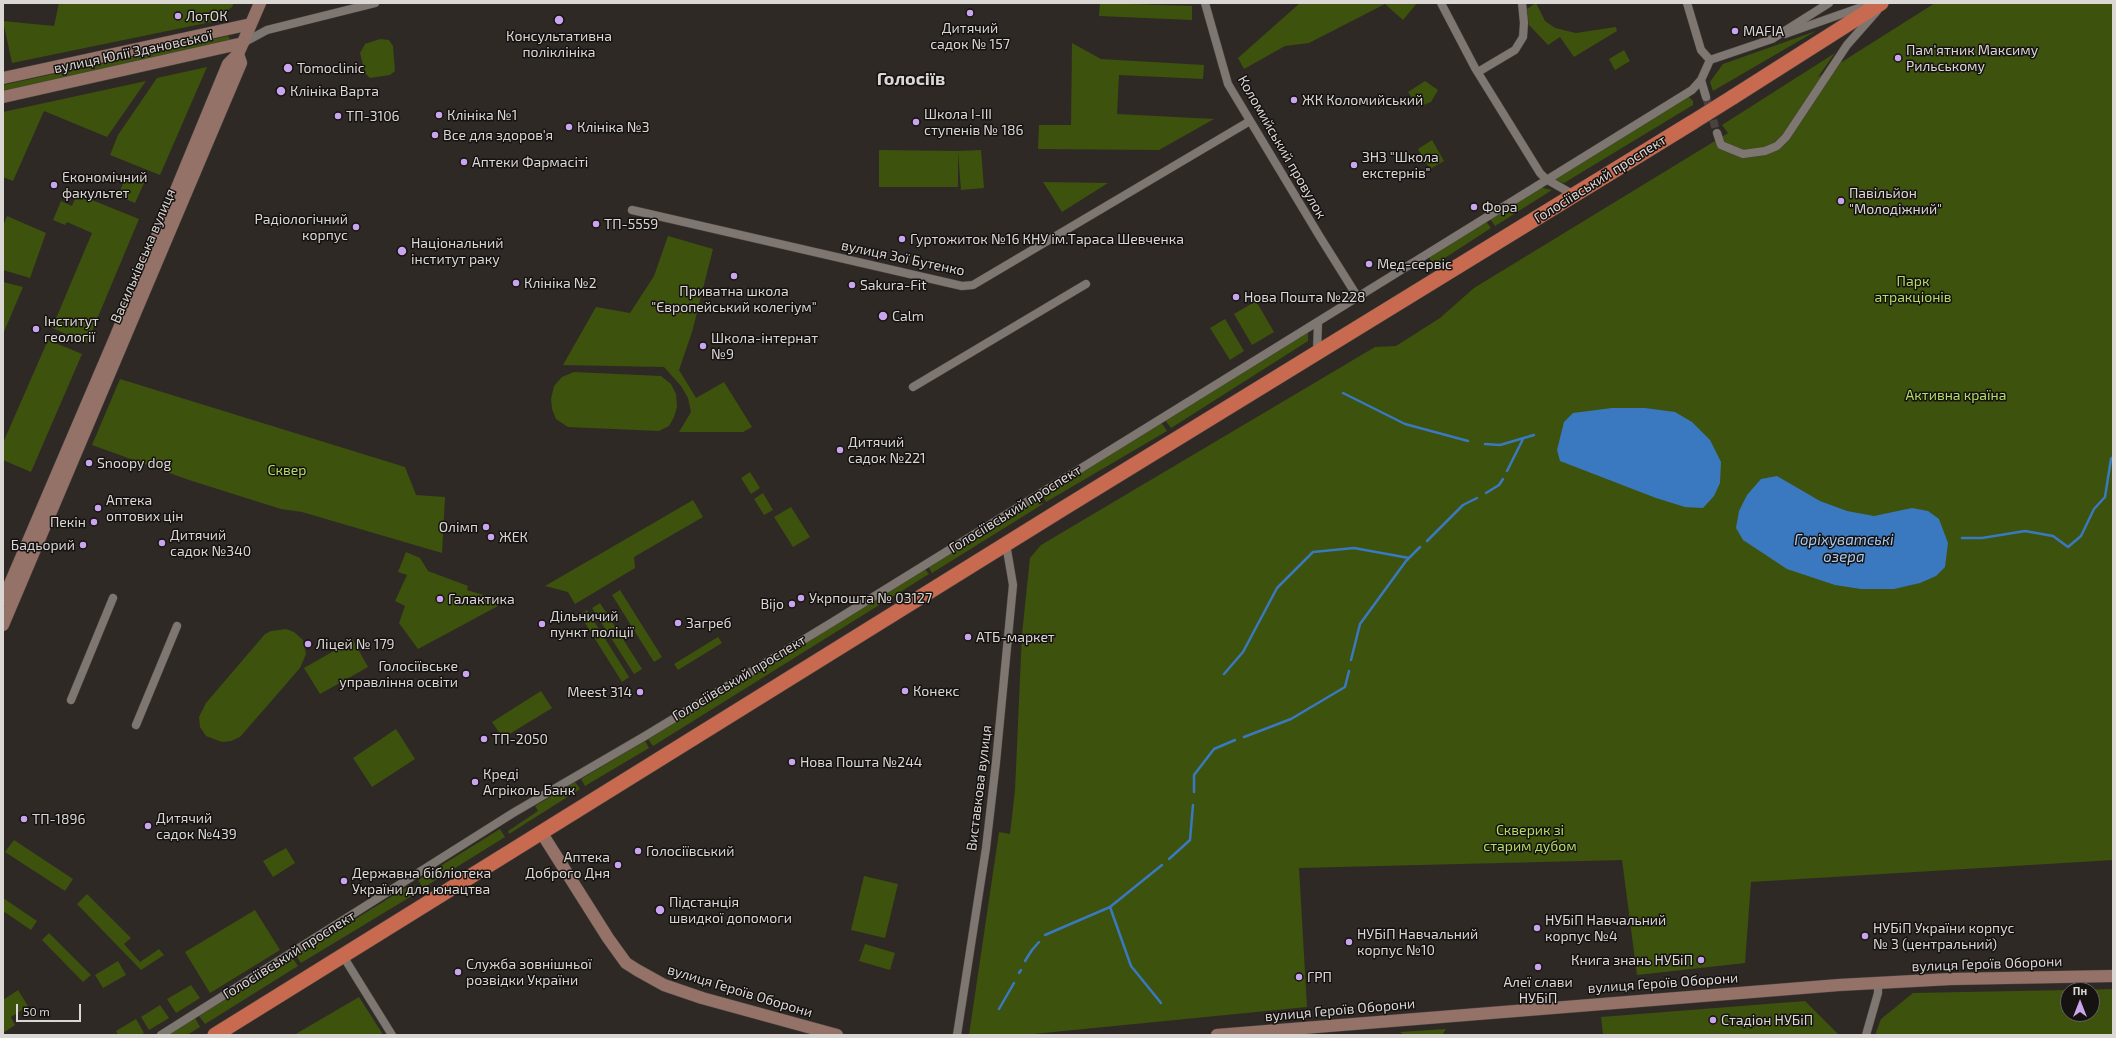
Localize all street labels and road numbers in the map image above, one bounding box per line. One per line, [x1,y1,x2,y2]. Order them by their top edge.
street label: вулиця Юлії Здановської [52,27,214,77]
street label: Коломийський провулок [1234,73,1330,221]
street label: Голосіївський проспект [1531,131,1669,227]
street label: Васильківська вулиця [107,186,179,326]
street label: вулиця Зої Бутенко [840,237,966,279]
street label: Голосіївський проспект [946,461,1084,557]
street label: Голосіївський проспект [669,631,809,725]
street label: Виставкова вулиця [963,724,995,852]
street label: Голосіївський проспект [220,907,358,1003]
street label: вулиця Героїв Оборони [1911,953,2063,975]
street label: вулиця Героїв Оборони [665,961,815,1021]
street label: вулиця Героїв Оборони [1587,969,1739,997]
street label: вулиця Героїв Оборони [1264,995,1416,1025]

